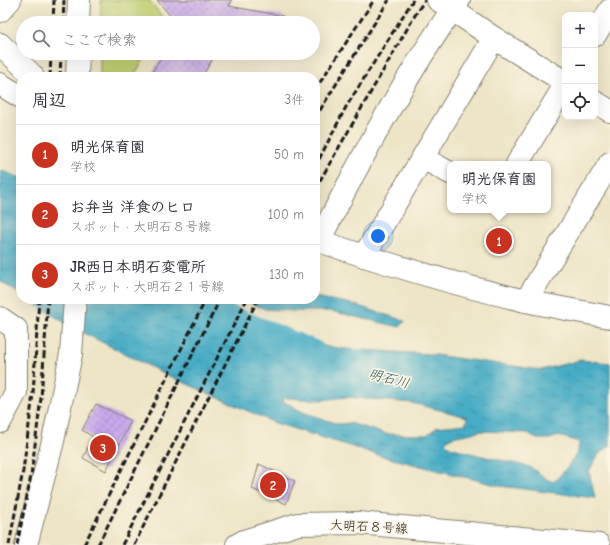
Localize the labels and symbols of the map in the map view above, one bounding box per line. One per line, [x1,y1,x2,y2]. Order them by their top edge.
your location [368,226,388,246]
pin: 1 [486,226,512,256]
water label: 明石川 [366,365,411,392]
pin: 3 [90,433,116,463]
pin: 2 [260,470,286,500]
street label: 大明石８号線 [330,517,409,536]

